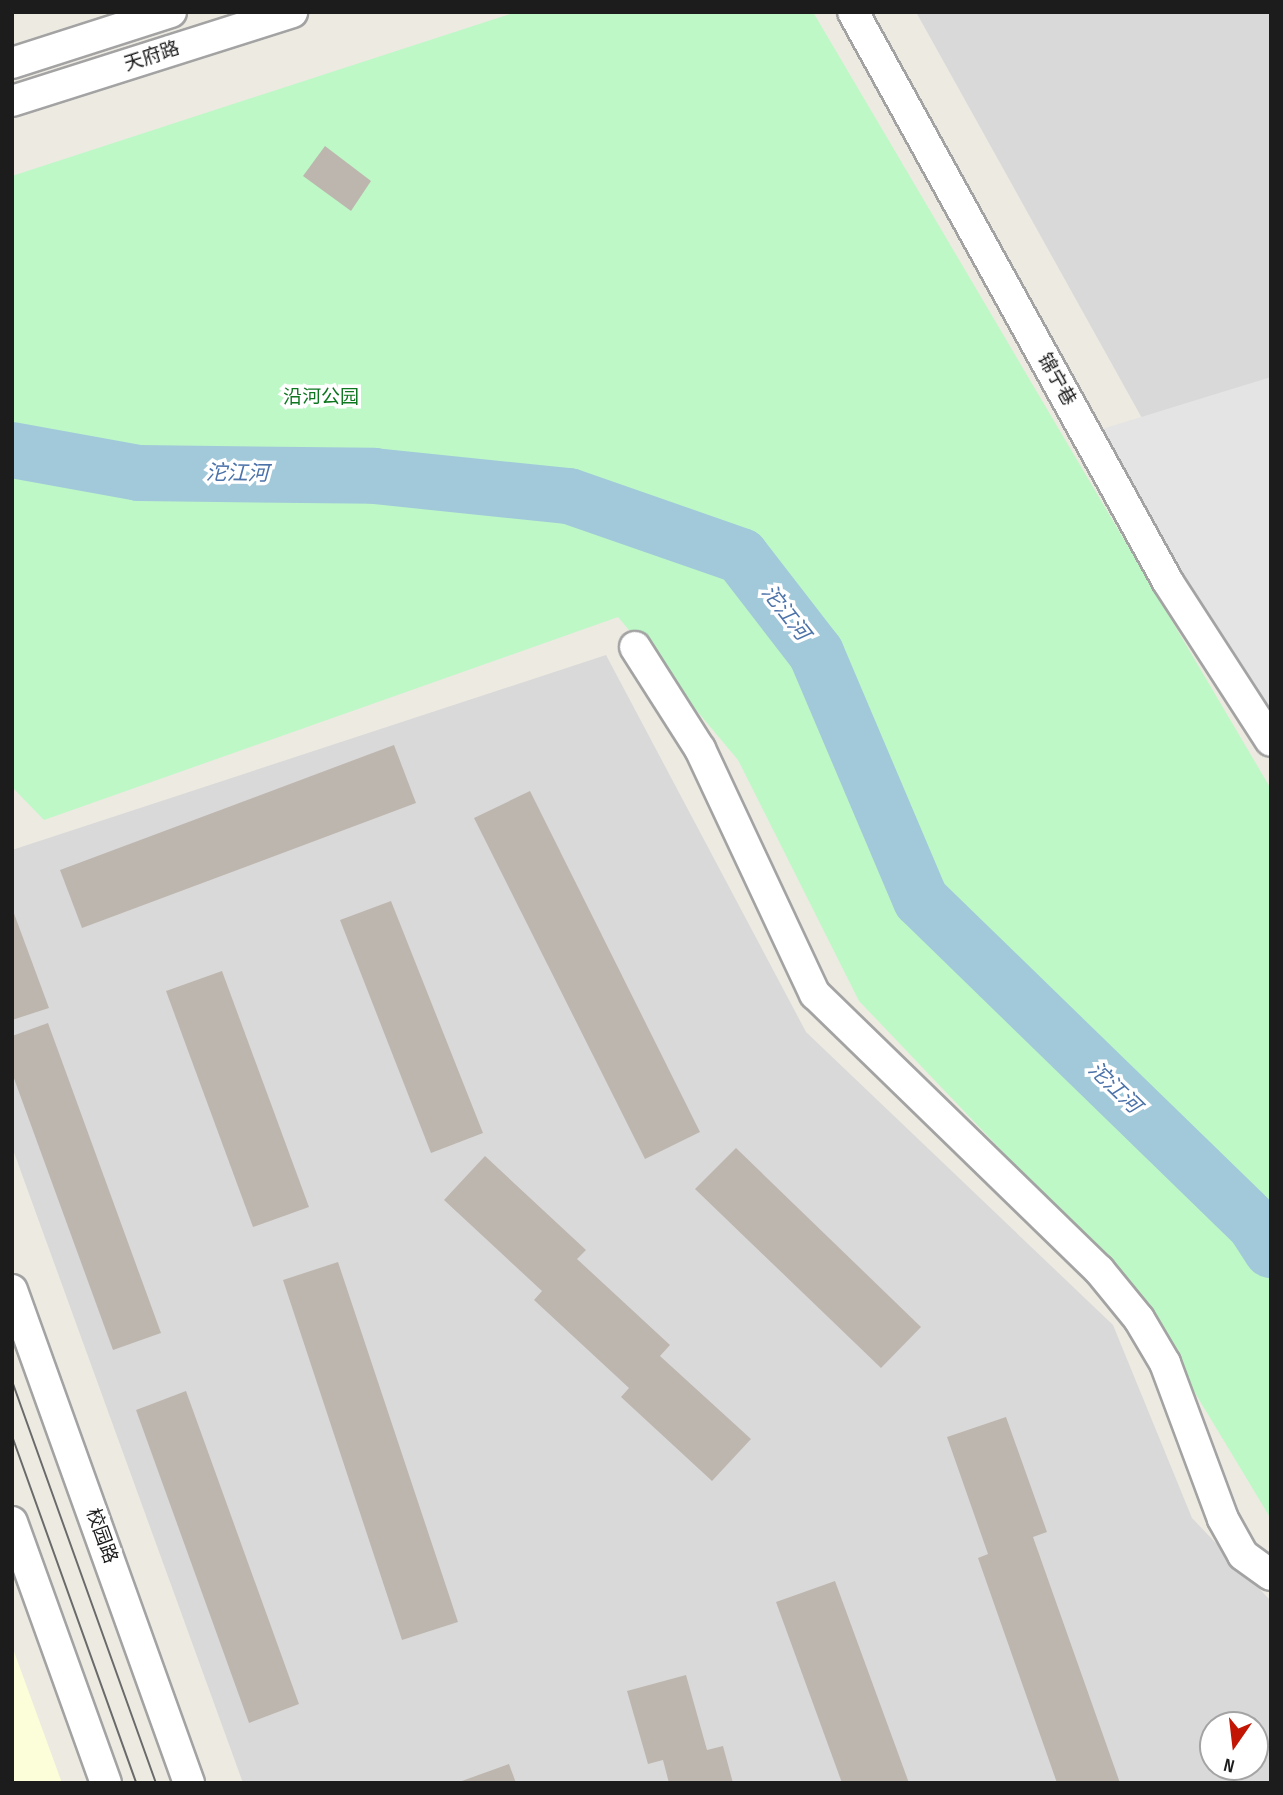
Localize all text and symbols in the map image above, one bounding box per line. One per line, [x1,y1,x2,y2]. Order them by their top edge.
street label: 天府路 [121,37,183,77]
street label: 锦宁巷 [1032,350,1080,410]
park label: 沿河公园 [283,387,359,409]
water label: 沱江河 [205,461,269,487]
water label: 沱江河 [756,580,814,646]
water label: 沱江河 [1083,1057,1145,1119]
street label: 校园路 [81,1505,121,1567]
north arrow [1199,1711,1269,1781]
text: N [1222,1753,1237,1777]

